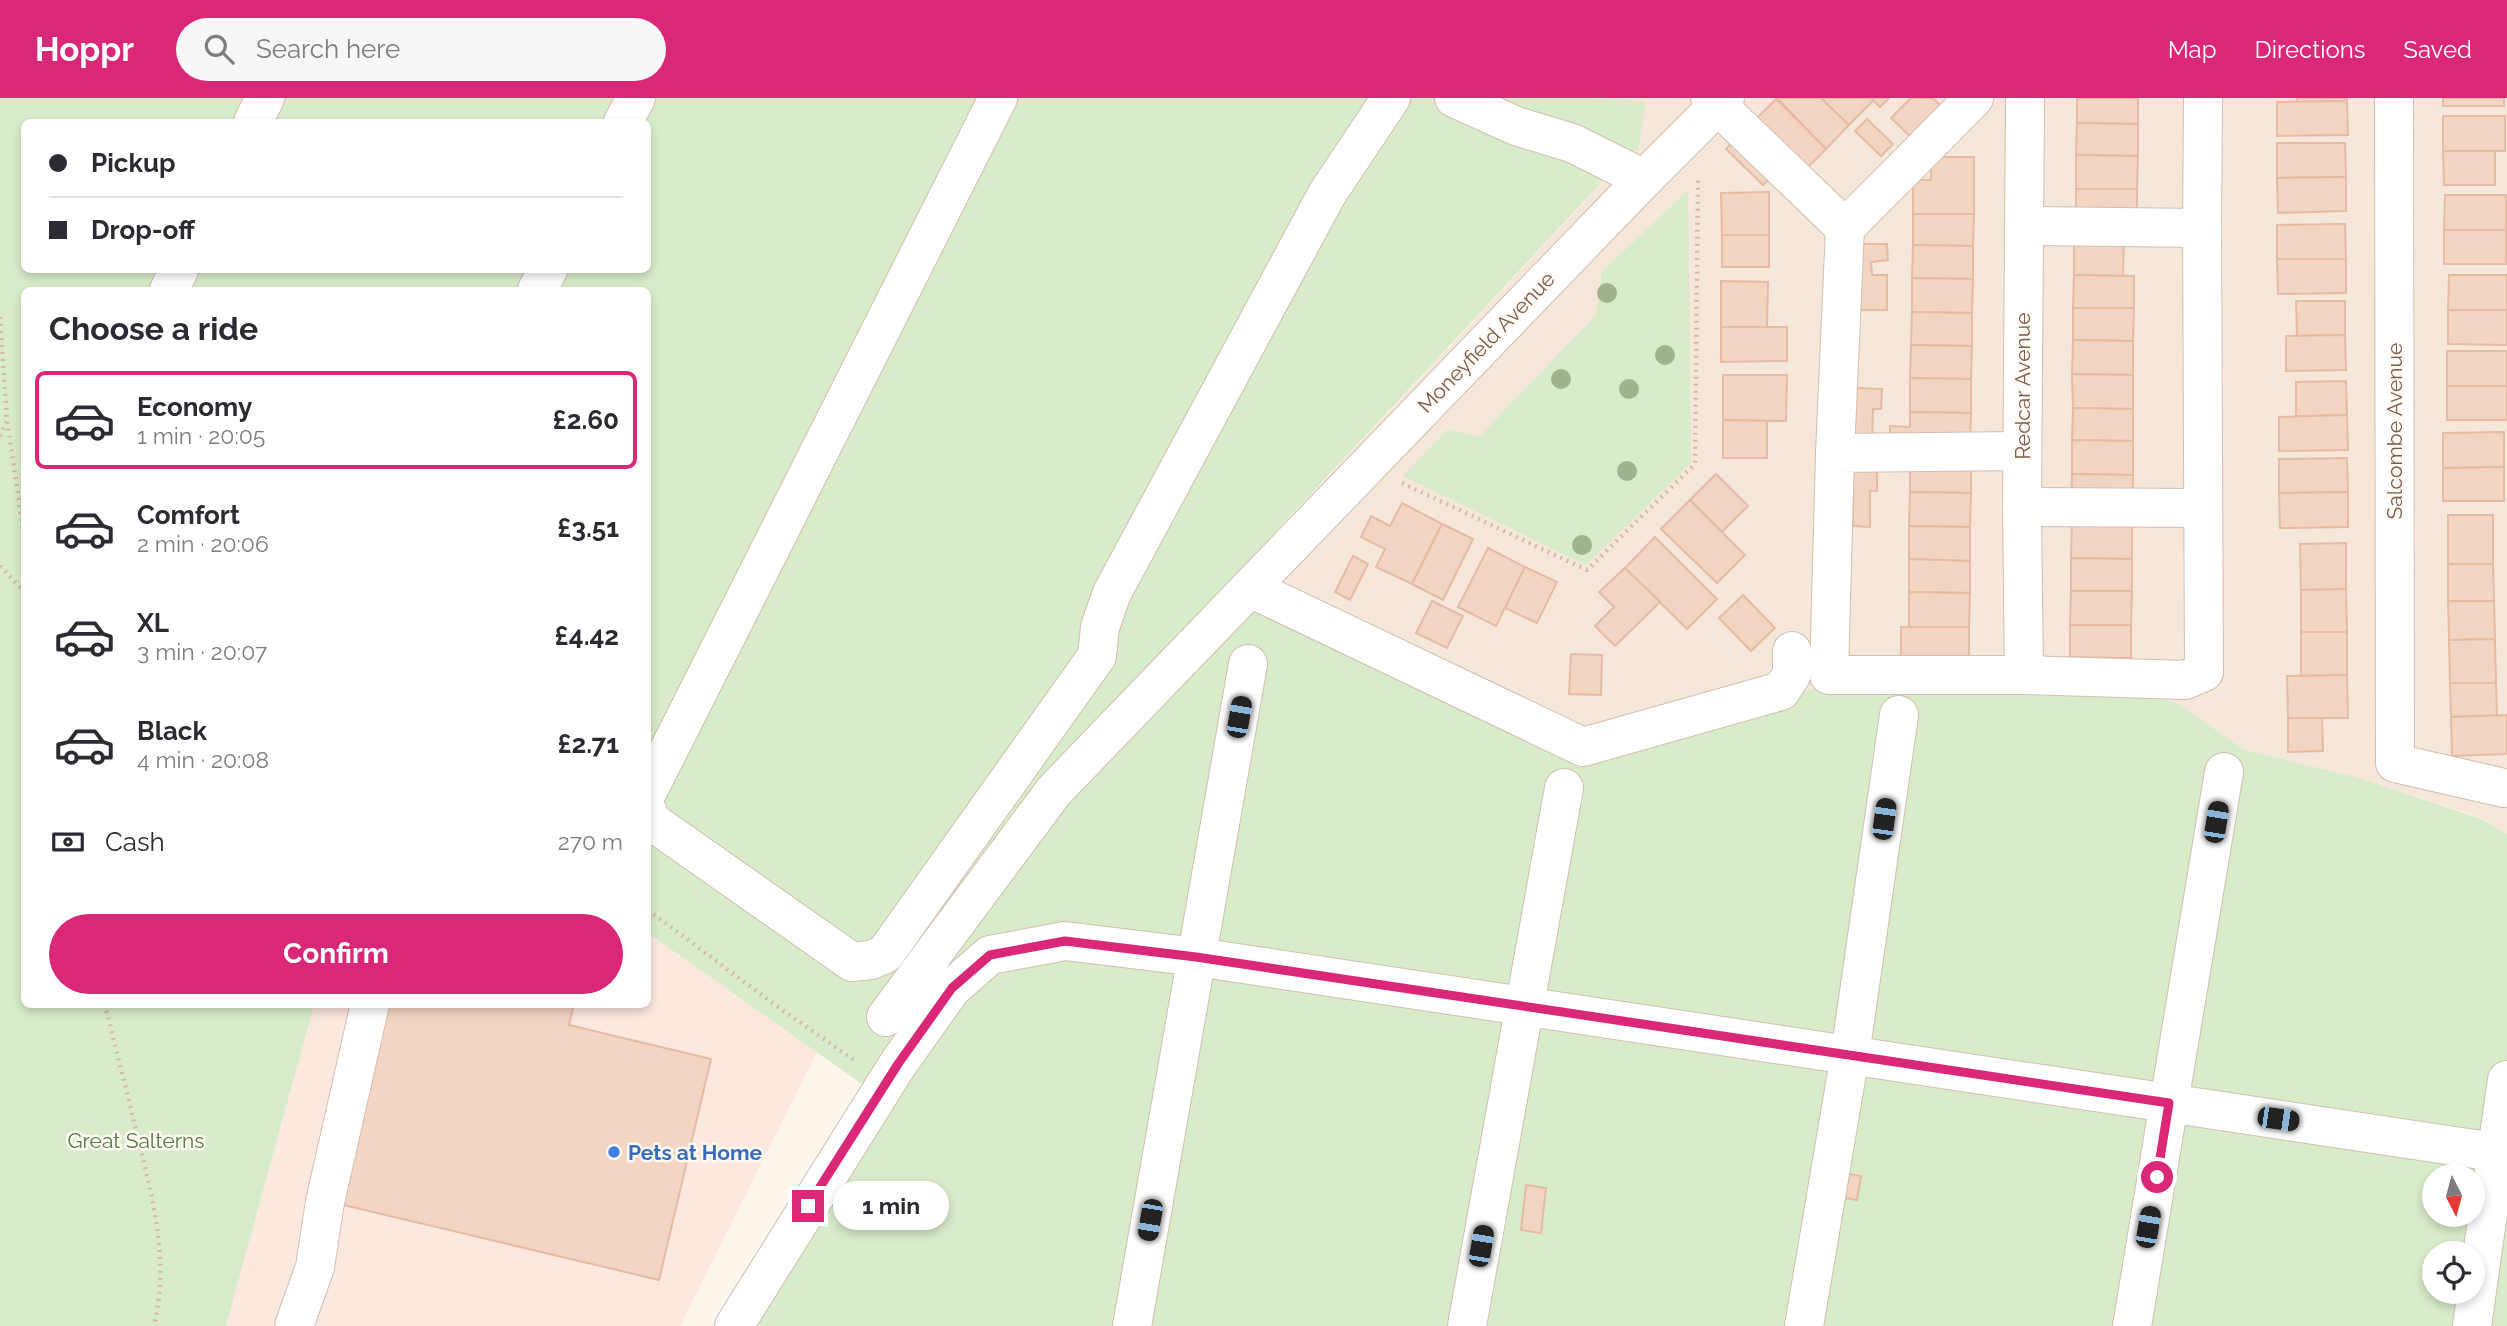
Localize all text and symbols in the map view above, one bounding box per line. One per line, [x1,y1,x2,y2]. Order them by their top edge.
search box [176,18,666,81]
text: Hoppr [35,30,134,69]
icon: search [200,30,238,68]
text: Search here [256,34,400,64]
text: Map [2168,35,2217,64]
text: Directions [2255,35,2365,64]
text: Saved [2403,35,2472,64]
text: Pickup [91,148,176,178]
text: Drop-off [91,215,195,245]
street label: Moneyfield Avenue [1412,266,1560,418]
text: Choose a ride [49,310,258,347]
street label: Redcar Avenue [2010,312,2035,460]
street label: Salcombe Avenue [2382,343,2407,519]
icon: car [53,389,116,452]
text: Economy [137,392,252,422]
text: £2.60 [553,405,619,435]
text: 1 min · 20:05 [137,422,265,449]
icon: car [53,497,116,560]
text: Comfort [137,500,240,530]
text: £3.51 [557,513,619,543]
text: 2 min · 20:06 [137,530,269,557]
icon: car [53,605,116,668]
text: XL [137,608,169,638]
text: £4.42 [555,621,619,651]
text: 3 min · 20:07 [137,638,267,665]
car [1226,694,1253,740]
icon: car [53,713,116,776]
text: Black [137,716,207,746]
text: £2.71 [557,729,619,759]
text: 4 min · 20:08 [137,746,269,773]
car [1871,797,1898,841]
car [2203,800,2230,844]
icon: cash [49,823,87,861]
text: Cash [105,827,165,857]
text: 270 m [558,828,623,855]
button: Confirm [49,914,623,994]
car [2256,1106,2301,1132]
park label: Great Salterns [68,1128,205,1153]
place label: Pets at Home [628,1140,763,1165]
marker: Pets at Home [606,1144,622,1160]
route start [2141,1161,2173,1193]
north arrow [2422,1164,2485,1227]
map controls [2422,1164,2485,1304]
callout: 1 min [832,1182,948,1230]
route end [792,1190,824,1222]
text: 1 min [862,1192,920,1219]
car [1137,1197,1164,1243]
car [2135,1204,2162,1250]
car [1468,1223,1495,1269]
button: locate [2422,1241,2485,1304]

